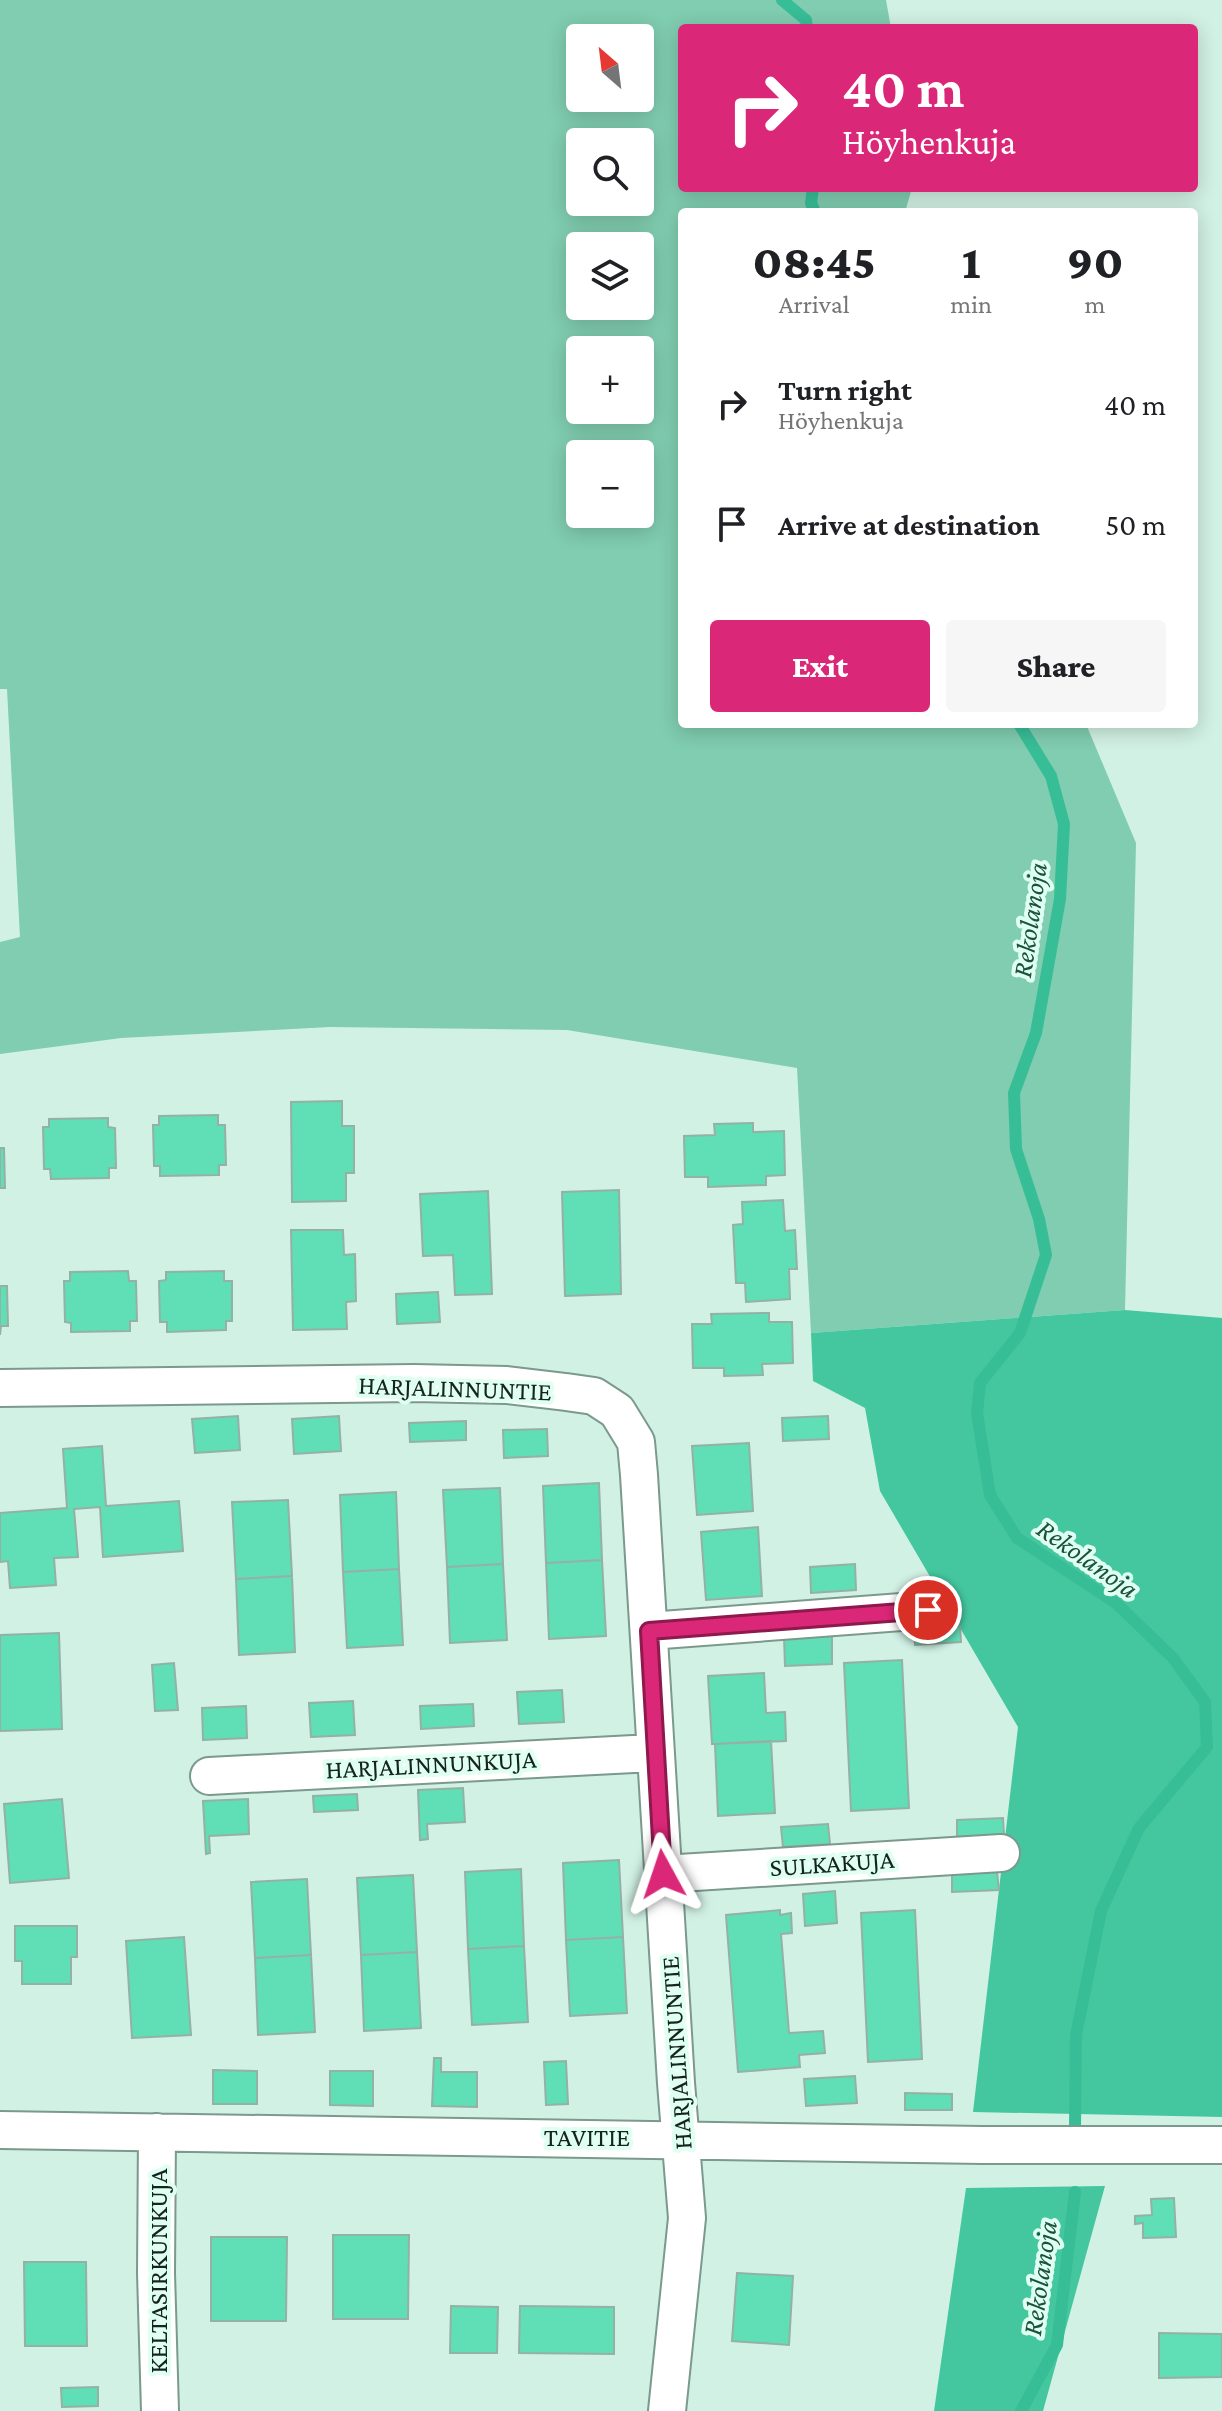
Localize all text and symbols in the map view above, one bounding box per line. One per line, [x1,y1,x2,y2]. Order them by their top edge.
north arrow [566,24,654,112]
map controls [566,24,654,528]
icon: right [710,56,814,160]
text: 40 m [842,57,964,119]
text: Höyhenkuja [842,122,1016,162]
button: search [566,128,654,216]
button: layers [566,232,654,320]
text: 08:45 [753,235,876,288]
text: 1 [962,235,980,288]
text: 90 [1067,235,1123,288]
text: Arrival [779,290,850,319]
text: min [950,290,992,319]
text: m [1085,290,1105,319]
button: + [566,336,654,424]
text: Turn right [778,373,912,406]
icon: right [710,382,754,426]
text: 40 m [1104,388,1166,421]
text: Höyhenkuja [778,406,904,435]
button: − [566,440,654,528]
icon: arrive [710,502,754,546]
text: Arrive at destination [778,508,1040,541]
text: 50 m [1105,508,1166,541]
button: Exit [710,620,930,712]
button: Share [946,620,1166,712]
water label: Rekolanoja [1006,860,1054,980]
street label: HARJALINNUNTIE [358,1371,552,1406]
water label: Rekolanoja [1031,1512,1144,1605]
pin [894,1576,962,1644]
icon: arrive [906,1588,950,1632]
street label: HARJALINNUNKUJA [325,1744,538,1785]
position arrow [621,1832,705,1916]
street label: SULKAKUJA [769,1845,896,1882]
street label: HARJALINNUNTIE [655,1955,698,2151]
street label: TAVITIE [544,2123,630,2152]
street label: KELTASIRKUNKUJA [144,2168,173,2374]
water label: Rekolanoja [1016,2218,1064,2338]

